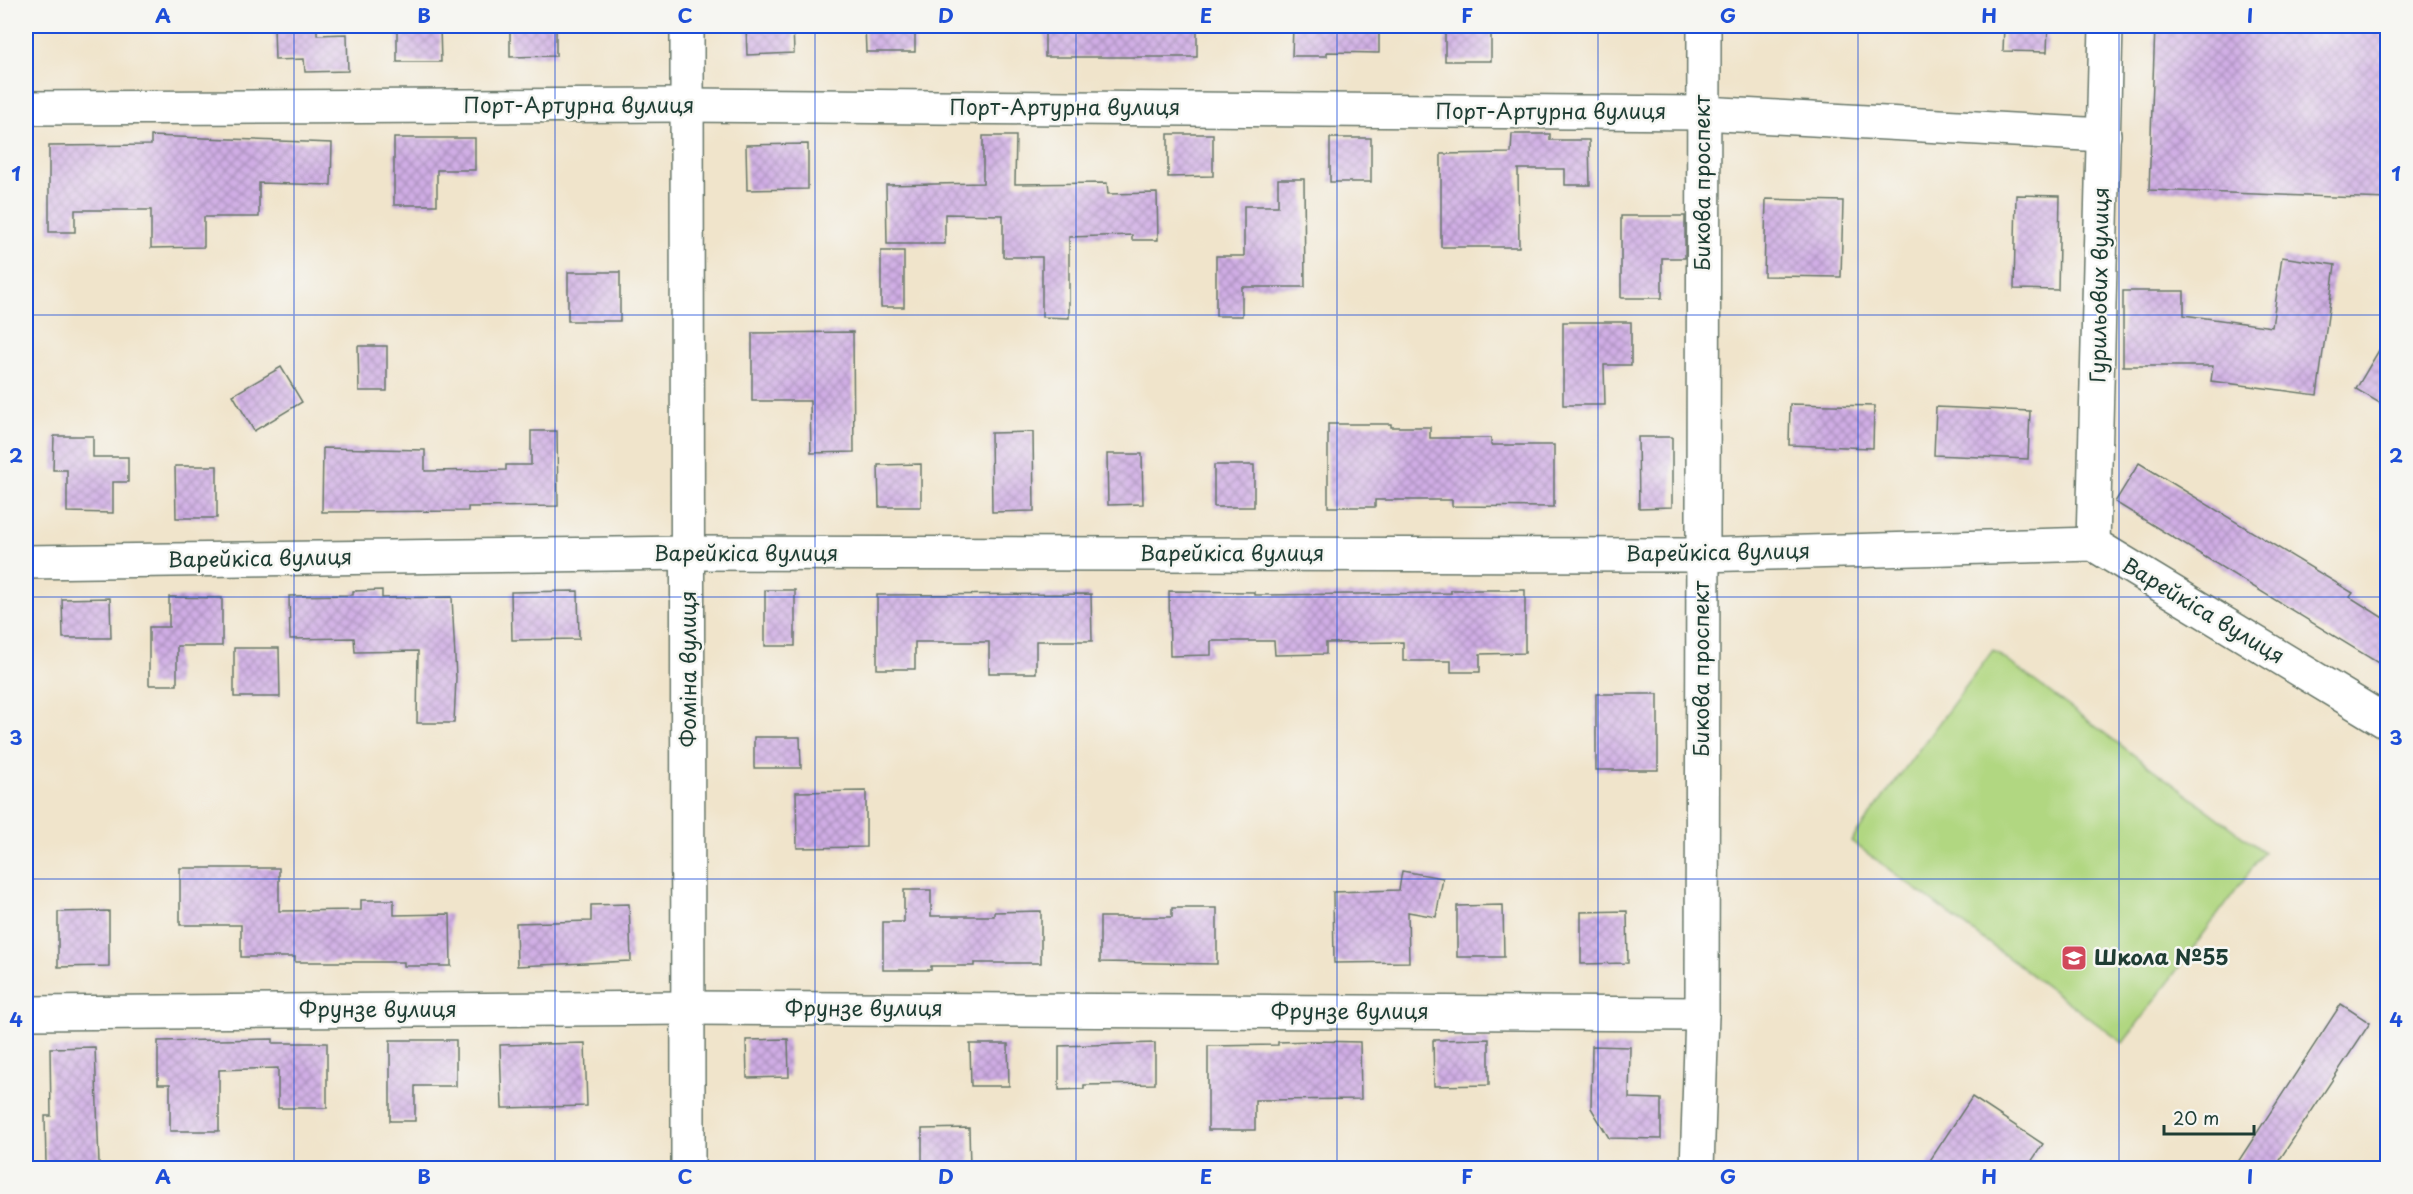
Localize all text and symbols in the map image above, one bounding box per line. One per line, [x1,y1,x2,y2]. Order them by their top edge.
text: A [155,0,171,30]
text: B [417,0,431,30]
text: C [677,0,693,30]
text: D [938,0,954,30]
text: E [1200,0,1212,30]
text: F [1461,0,1473,30]
text: G [1720,0,1736,30]
text: H [1981,0,1997,30]
text: I [2247,0,2253,30]
street label: Порт-Артурна вулиця [464,88,694,120]
street label: Порт-Артурна вулиця [950,90,1180,122]
street label: Порт-Артурна вулиця [1436,94,1666,126]
street label: Бикова проспект [1685,94,1717,271]
text: 1 [11,158,21,188]
text: 1 [2391,158,2401,188]
street label: Гурильових вулиця [2080,187,2116,383]
text: 2 [9,440,23,470]
text: 2 [2389,440,2403,470]
street label: Варейкіса вулиця [1625,533,1811,569]
street label: Варейкіса вулиця [654,536,838,568]
street label: Варейкіса вулиця [1140,536,1324,568]
street label: Варейкіса вулиця [167,539,353,575]
street label: Варейкіса вулиця [2117,548,2291,671]
street label: Бикова проспект [1684,580,1716,757]
street label: Фоміна вулиця [671,591,703,747]
text: 3 [9,722,23,752]
text: 3 [2389,722,2403,752]
place label: Школа №55 [2094,940,2229,972]
school or university icon: Школа №55 [2059,943,2089,973]
street label: Фрунзе вулиця [785,991,943,1023]
street label: Фрунзе вулиця [299,992,457,1024]
street label: Фрунзе вулиця [1271,994,1429,1026]
text: 4 [9,1004,23,1034]
text: 4 [2389,1004,2403,1034]
scale bar [2164,1098,2254,1136]
text: 20 m [2173,1104,2219,1131]
text: A [155,1161,171,1191]
text: B [417,1161,431,1191]
text: C [677,1161,693,1191]
text: D [938,1161,954,1191]
text: E [1200,1161,1212,1191]
text: F [1461,1161,1473,1191]
text: G [1720,1161,1736,1191]
text: H [1981,1161,1997,1191]
text: I [2247,1161,2253,1191]

